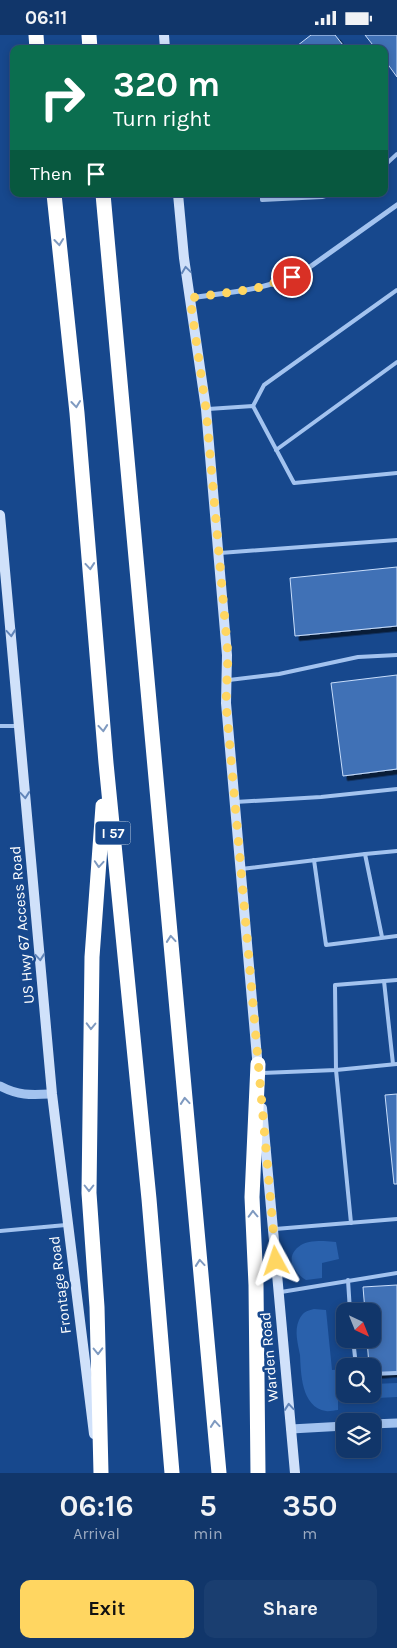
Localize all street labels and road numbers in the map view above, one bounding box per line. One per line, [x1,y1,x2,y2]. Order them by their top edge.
road number: I 57 [96,821,130,845]
street label: US Hwy 67 Access Road [6,845,38,1005]
street label: Frontage Road [45,1235,75,1335]
street label: Warden Road [256,1311,282,1403]

